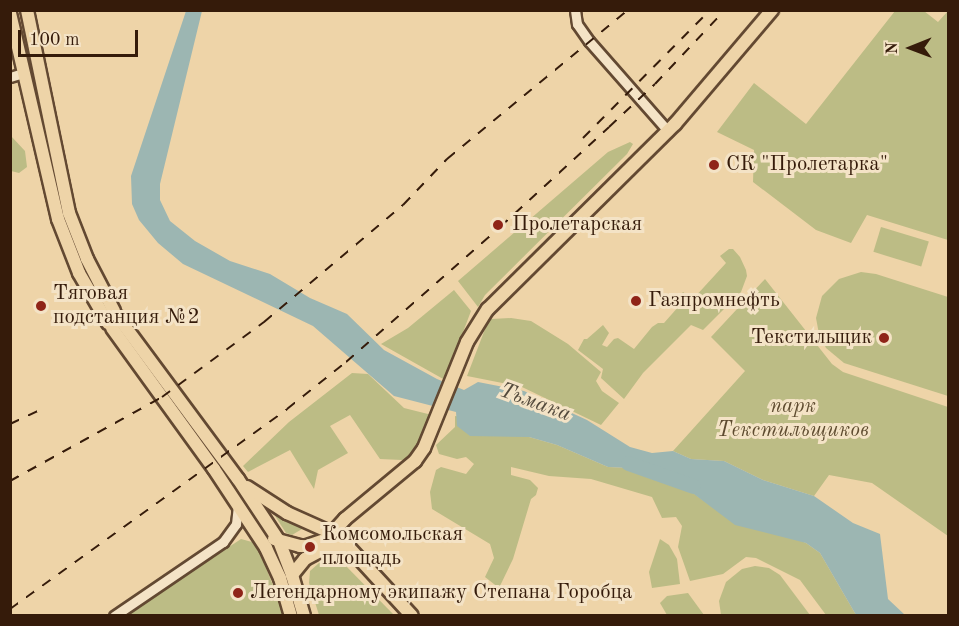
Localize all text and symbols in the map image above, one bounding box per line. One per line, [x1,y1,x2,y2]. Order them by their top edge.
scale bar [21,18,141,56]
north arrow [881,18,941,78]
text: 100 m [29,31,80,49]
text: N [885,42,901,55]
place label: СК "Пролетарка" [726,152,888,178]
marker: СК "Пролетарка" [707,158,721,172]
place label: Пролетарская [512,212,642,238]
marker: Пролетарская [489,216,507,234]
place label: Тяговая подстанция №2 [53,281,200,331]
place label: Газпромнефть [648,288,780,314]
marker: Газпромнефть [629,294,643,308]
marker: Тяговая подстанция №2 [34,299,48,313]
place label: Текстильщик [751,325,872,351]
marker: Текстильщик [877,331,891,345]
water label: Тьмака [496,378,574,428]
park label: парк Текстильщиков [717,394,869,444]
place label: Комсомольская площадь [322,522,463,572]
marker: Комсомольская площадь [303,540,317,554]
place label: Легендарному экипажу Степана Горобца [250,580,632,606]
marker: Легендарному экипажу Степана Горобца [231,586,245,600]

